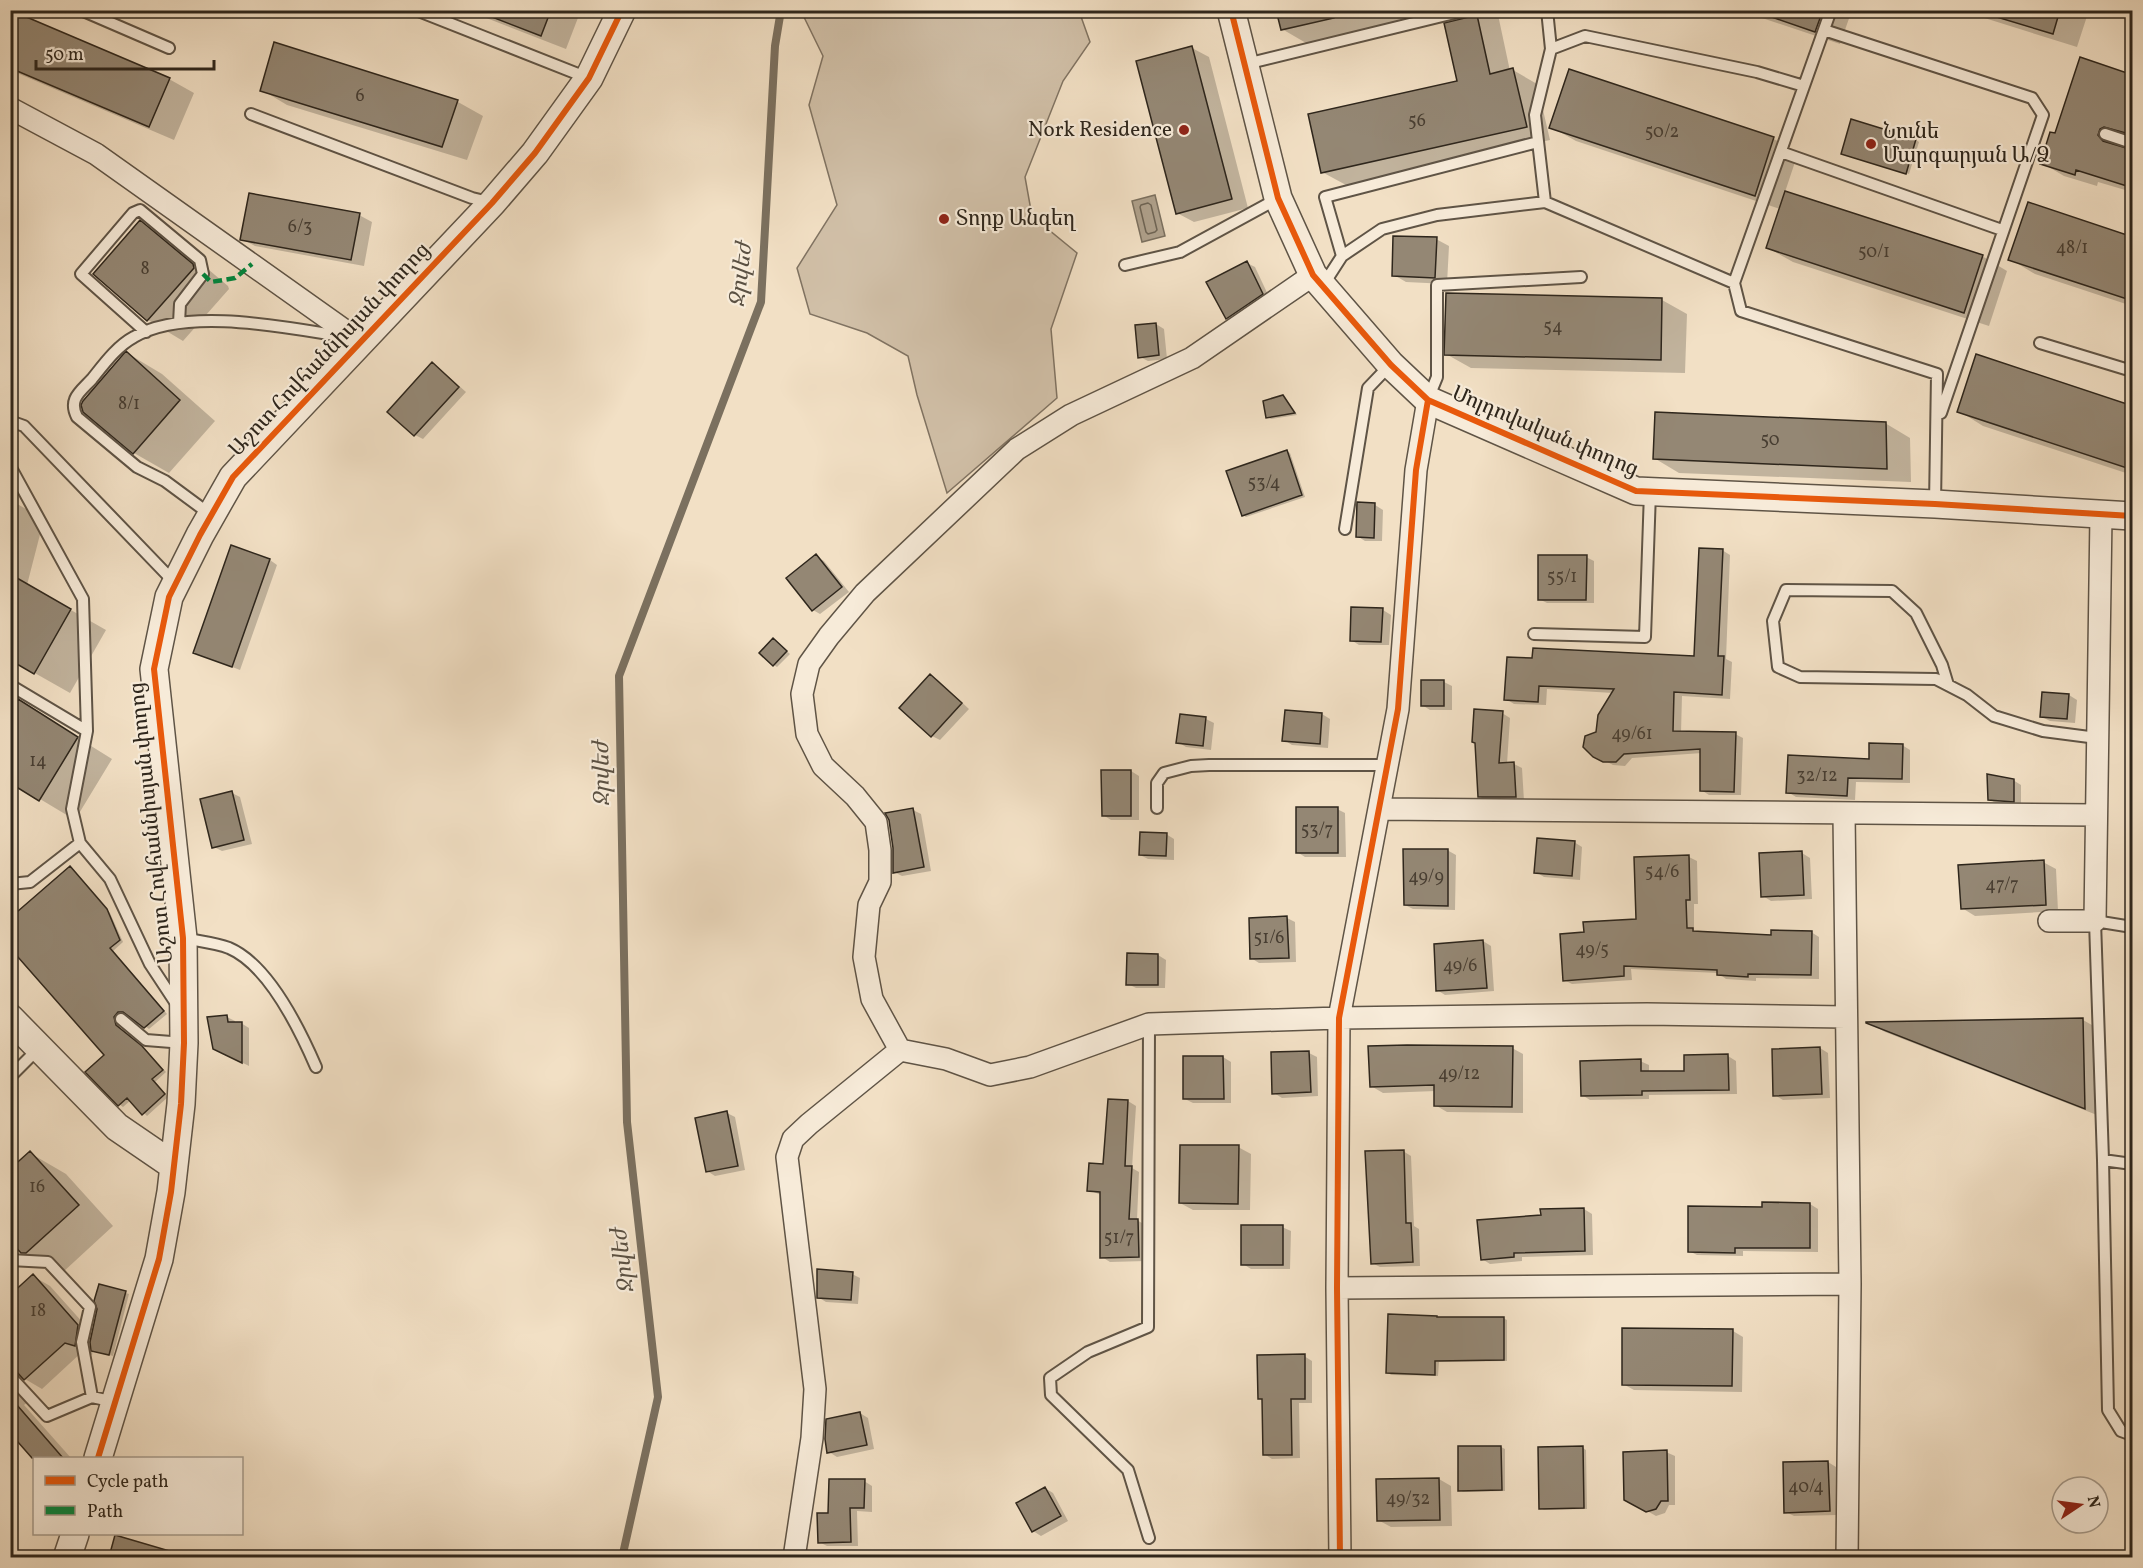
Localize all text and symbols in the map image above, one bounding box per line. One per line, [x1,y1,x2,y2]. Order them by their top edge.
scale bar [36,33,214,71]
text: 50 m [45,43,84,68]
house number: 6 [355,84,365,109]
house number: 56 [1408,109,1426,134]
place label: Nork Residence [1028,116,1172,145]
place label: Նունե Մարգարյան Ա/Ձ [1883,118,2050,171]
house number: 50/2 [1645,120,1679,145]
marker: Nork Residence [1177,123,1191,137]
marker: Նունե Մարգարյան Ա/Ձ [1864,137,1878,151]
place label: Տորք Անգեղ [956,205,1076,234]
marker: Տորք Անգեղ [937,212,951,226]
house number: 6/3 [288,215,312,240]
house number: 48/1 [2056,236,2088,261]
street label: Աշոտ Հովհաննիսյան փողոց [223,237,437,463]
water label: Ջրվեժ [723,238,762,309]
house number: 50/1 [1858,240,1890,265]
house number: 8 [140,257,150,282]
house number: 54 [1543,315,1563,340]
street label: Մոլդովական փողոց [1447,380,1643,484]
house number: 8/1 [118,392,140,417]
house number: 50 [1760,428,1780,453]
house number: 53/4 [1248,471,1280,496]
house number: 55/1 [1547,565,1577,590]
street label: Աշոտ Հովհաննիսյան փողոց [123,681,181,965]
house number: 49/61 [1611,722,1653,747]
water label: Ջրվեժ [587,739,619,807]
house number: 14 [29,749,47,774]
house number: 32/12 [1796,764,1838,789]
house number: 53/7 [1301,818,1333,843]
house number: 54/6 [1645,860,1679,885]
house number: 49/9 [1408,865,1444,890]
house number: 47/7 [1985,873,2019,898]
house number: 51/6 [1254,926,1284,951]
house number: 49/5 [1575,938,1609,963]
house number: 49/6 [1443,954,1477,979]
house number: 49/12 [1438,1062,1480,1087]
house number: 16 [29,1175,45,1200]
water label: Ջրվեժ [604,1224,643,1295]
house number: 51/7 [1104,1226,1134,1251]
house number: 18 [30,1299,46,1324]
legend [33,1457,243,1535]
text: Cycle path [87,1470,169,1495]
house number: 40/4 [1788,1475,1824,1500]
north arrow [2050,1475,2110,1535]
house number: 49/32 [1386,1487,1430,1512]
text: N [2081,1494,2105,1511]
text: Path [87,1500,123,1525]

